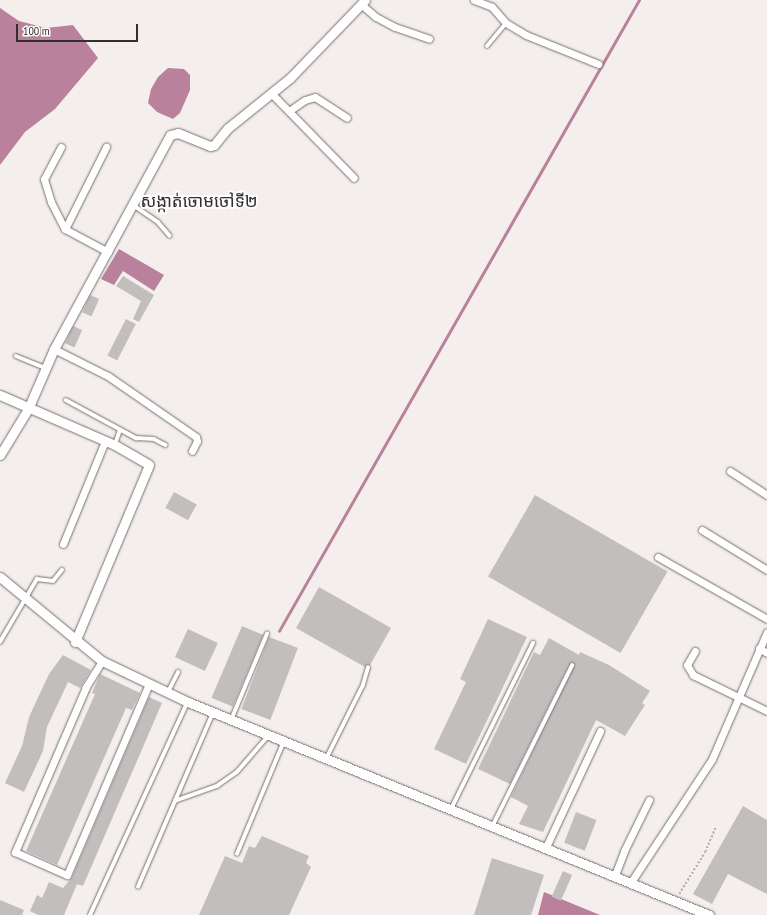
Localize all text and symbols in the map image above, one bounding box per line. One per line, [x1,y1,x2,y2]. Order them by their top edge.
scale bar [18,16,140,42]
text: 100 m [23,23,50,38]
district label: សង្កាត់ចោមចៅទី២ [140,192,258,212]

